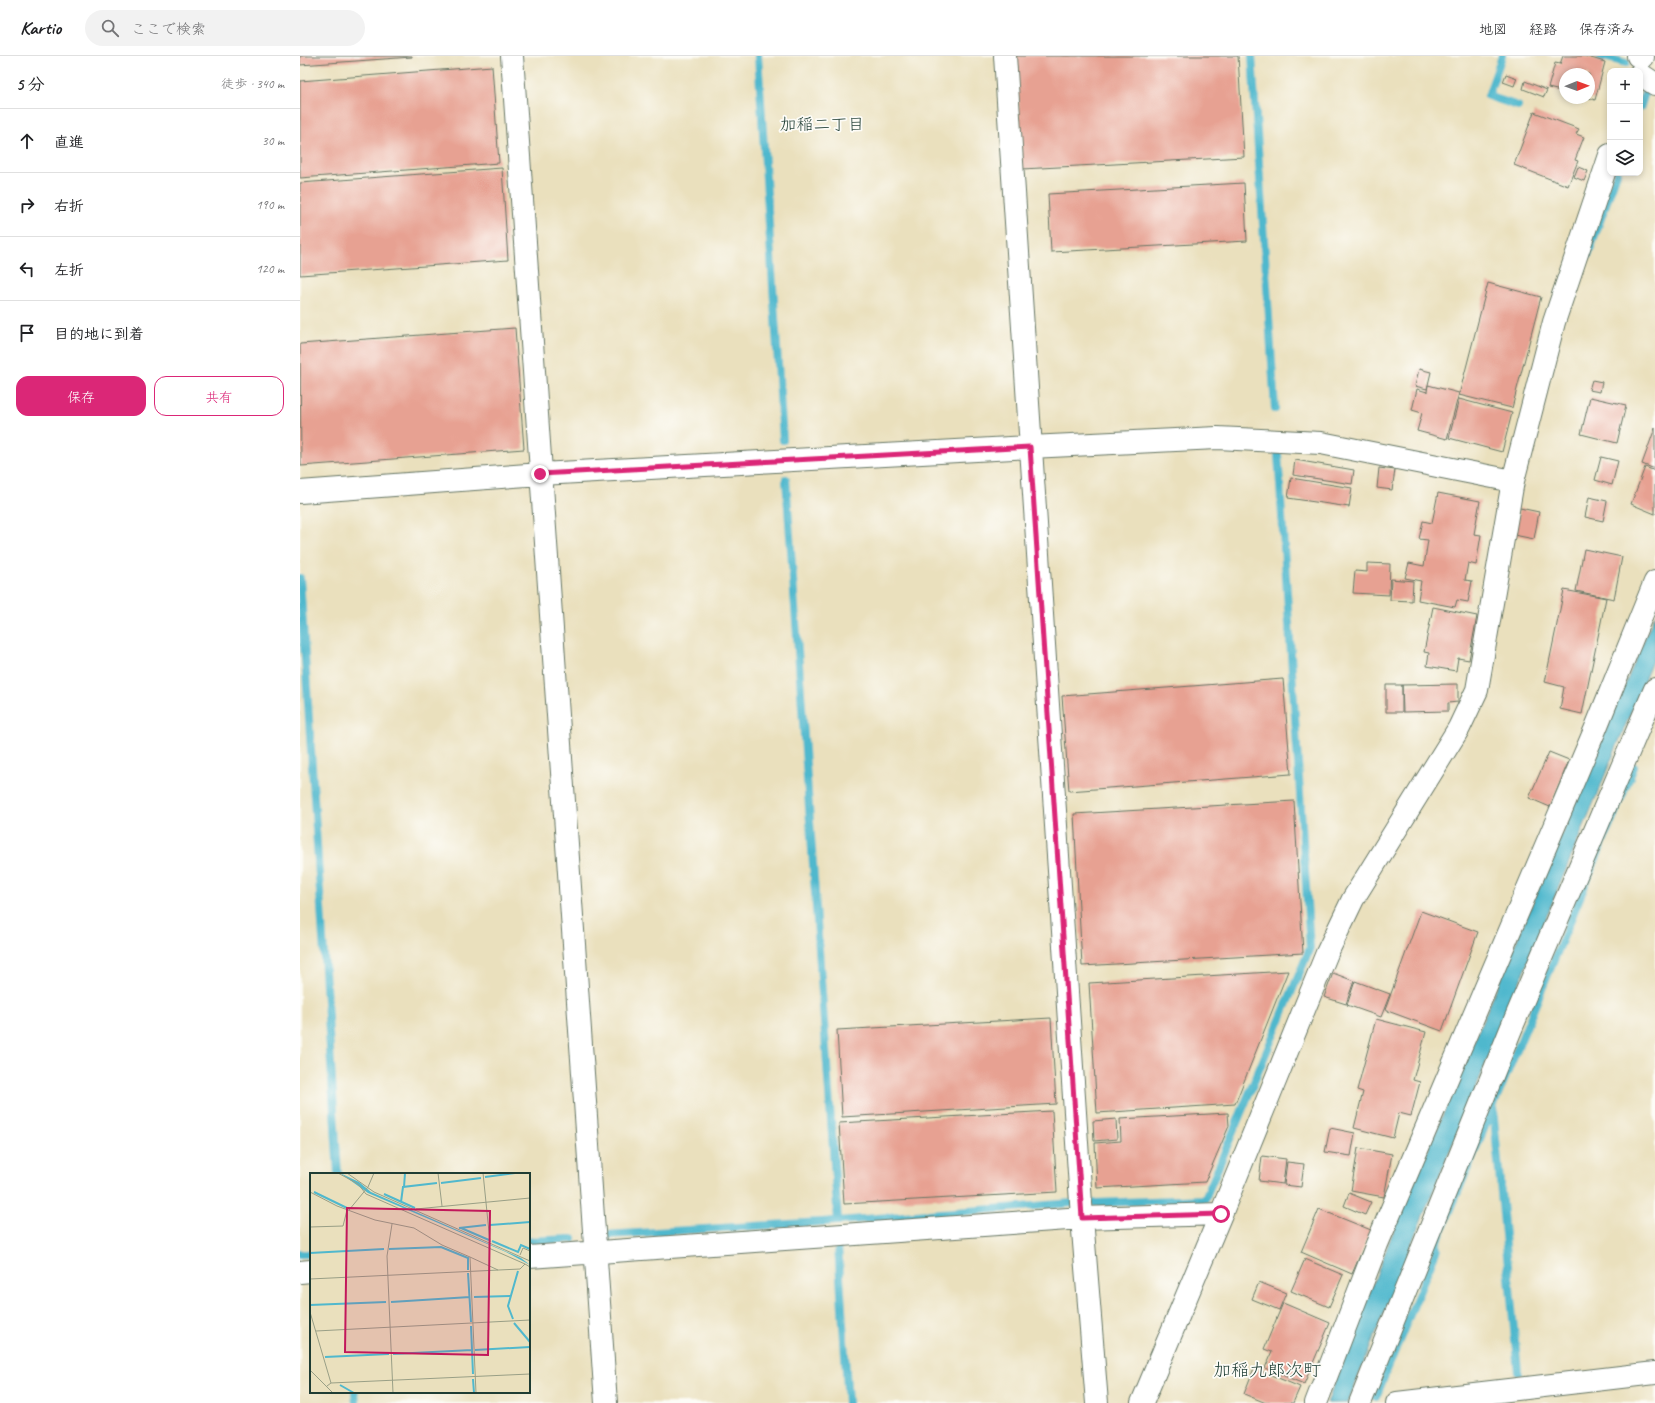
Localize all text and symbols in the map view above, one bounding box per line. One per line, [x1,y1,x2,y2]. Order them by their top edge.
search box [85,10,365,46]
text: Kartio [20,16,61,40]
icon: search [99,17,121,39]
text: ここで検索 [131,20,206,39]
text: 地図 [1479,21,1507,38]
text: 経路 [1529,21,1557,38]
text: 保存済み [1579,21,1635,38]
north arrow [1559,68,1595,104]
map controls [1607,68,1643,176]
button: + [1607,68,1643,104]
text: 5 分 [16,74,45,95]
text: 徒歩 · 340 m [221,76,284,92]
button: − [1607,104,1643,140]
district label: 加稲二丁目 [780,114,865,135]
icon: ahead [16,130,38,152]
text: 直進 [54,133,84,152]
text: 30 m [262,133,284,149]
button: layers [1607,140,1643,176]
icon: right [16,194,38,216]
text: 右折 [54,197,84,216]
text: 190 m [256,197,284,213]
icon: left [16,258,38,280]
text: 左折 [54,261,84,280]
text: 120 m [256,261,284,277]
icon: arrive [16,322,38,344]
text: 目的地に到着 [54,325,144,344]
button: 保存 [16,376,146,416]
button: 共有 [154,376,284,416]
route end [531,465,549,483]
inset map [310,1173,530,1393]
route start [1212,1205,1230,1223]
district label: 加稲九郎次町 [1213,1359,1321,1381]

